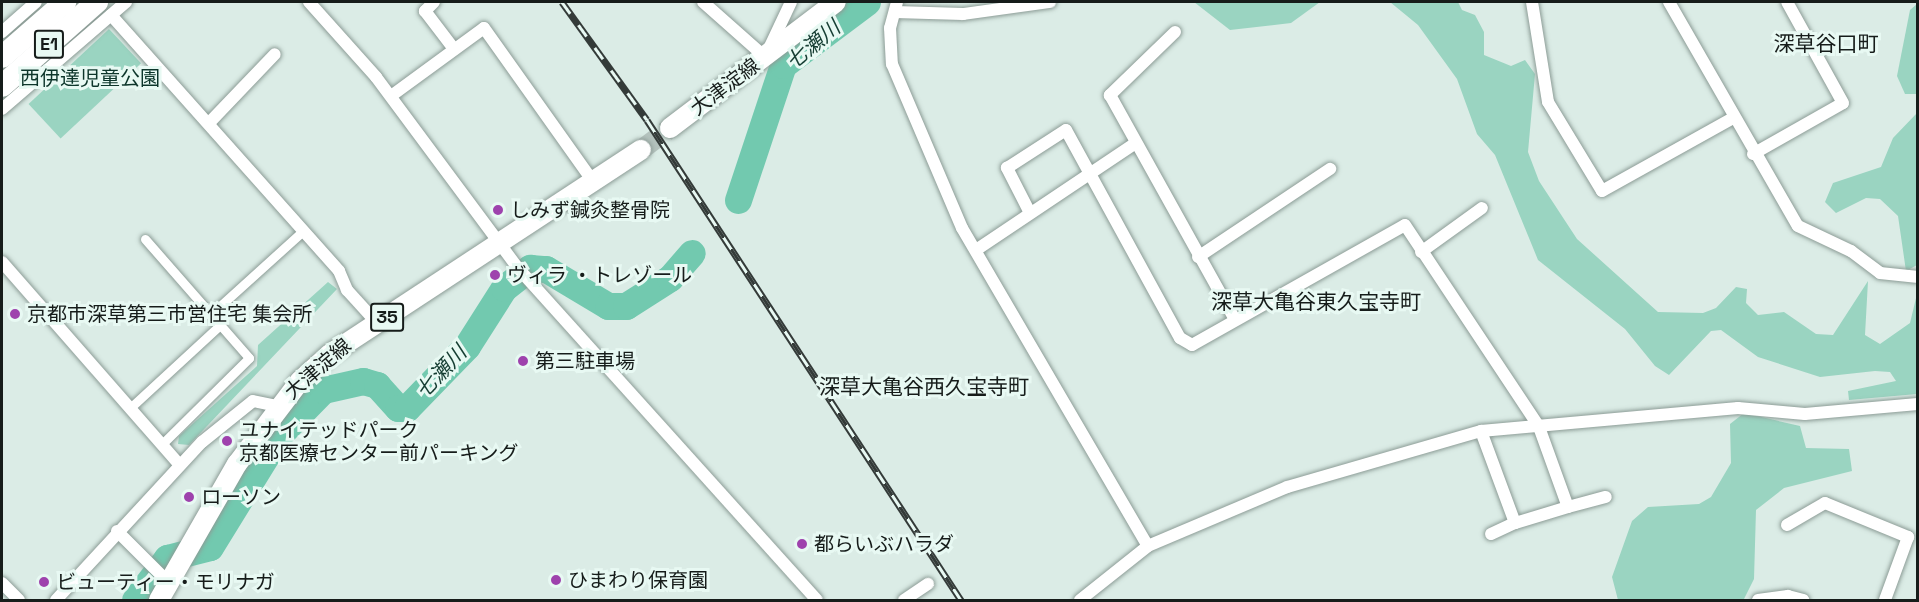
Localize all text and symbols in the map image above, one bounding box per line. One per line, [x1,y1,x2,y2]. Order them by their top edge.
water label: 七瀬川 [781,15,845,75]
road number: E1 [32,29,66,59]
district label: 深草谷口町 [1774,31,1878,57]
street label: 大津淀線 [686,53,764,121]
park label: 西伊達児童公園 [20,66,160,90]
place label: しみず鍼灸整骨院 [510,198,670,222]
marker: しみず鍼灸整骨院 [491,203,505,217]
place label: ヴィラ ・トレゾール [507,263,692,287]
marker: ヴィラ ・トレゾール [488,268,502,282]
district label: 深草大亀谷東久宝寺町 [1211,289,1421,315]
place label: 京都市深草第三市営住宅 集会所 [27,302,312,326]
road number: 35 [369,302,405,332]
marker: 京都市深草第三市営住宅 集会所 [8,307,22,321]
street label: 大津淀線 [280,334,356,404]
water label: 七瀬川 [410,340,472,404]
place label: 第三駐車場 [535,349,635,373]
marker: 第三駐車場 [516,354,530,368]
district label: 深草大亀谷西久宝寺町 [819,374,1029,400]
place label: ユナイテッドパーク 京都医療センター前パーキング [239,418,519,465]
marker: ユナイテッドパーク 京都医療センター前パーキング [220,434,234,448]
place label: ローソン [201,485,281,509]
marker: ローソン [182,490,196,504]
place label: 都らいぶハラダ [814,532,954,556]
marker: 都らいぶハラダ [795,537,809,551]
place label: ひまわり保育園 [568,568,708,592]
place label: ビューティー・モリナガ [56,570,276,594]
marker: ひまわり保育園 [549,573,563,587]
marker: ビューティー・モリナガ [37,575,51,589]

